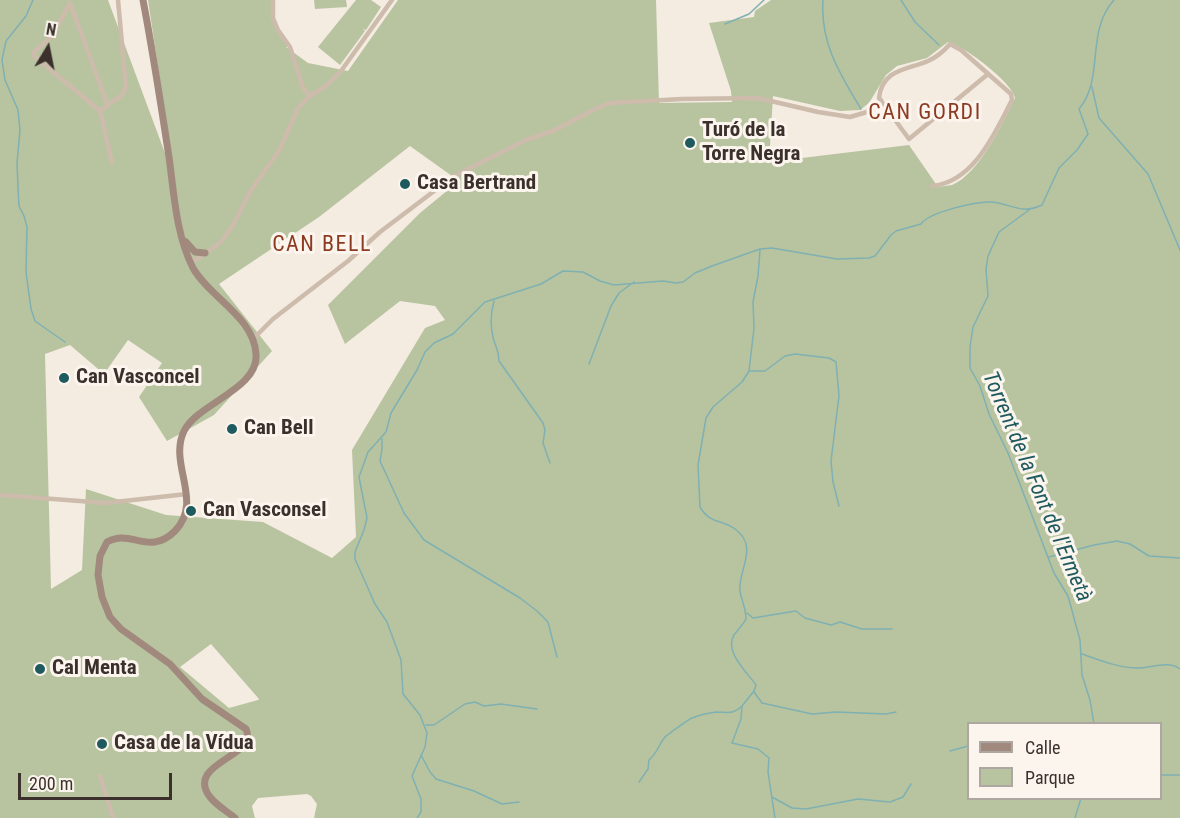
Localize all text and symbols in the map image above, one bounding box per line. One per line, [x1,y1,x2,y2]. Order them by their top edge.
north arrow [18,18,78,78]
text: N [45,20,58,40]
district label: CAN GORDI [868,100,982,126]
place label: Turó de la Torre Negra [702,118,800,168]
marker: Turó de la Torre Negra [683,136,697,150]
place label: Casa Bertrand [417,171,536,197]
marker: Casa Bertrand [398,177,412,191]
district label: CAN BELL [272,232,372,258]
place label: Can Vasconcel [76,365,200,391]
water label: Torrent de la Font de l'Ermetà [976,368,1096,606]
marker: Can Vasconcel [57,371,71,385]
place label: Can Bell [244,416,313,442]
marker: Can Bell [225,422,239,436]
place label: Can Vasconsel [203,498,326,524]
marker: Can Vasconsel [184,504,198,518]
place label: Cal Menta [52,656,137,682]
marker: Cal Menta [33,662,47,676]
legend [967,722,1162,800]
place label: Casa de la Vídua [114,731,254,757]
marker: Casa de la Vídua [95,737,109,751]
text: Calle [1025,737,1061,758]
scale bar [21,761,176,799]
text: Parque [1025,767,1075,788]
text: 200 m [29,773,73,794]

